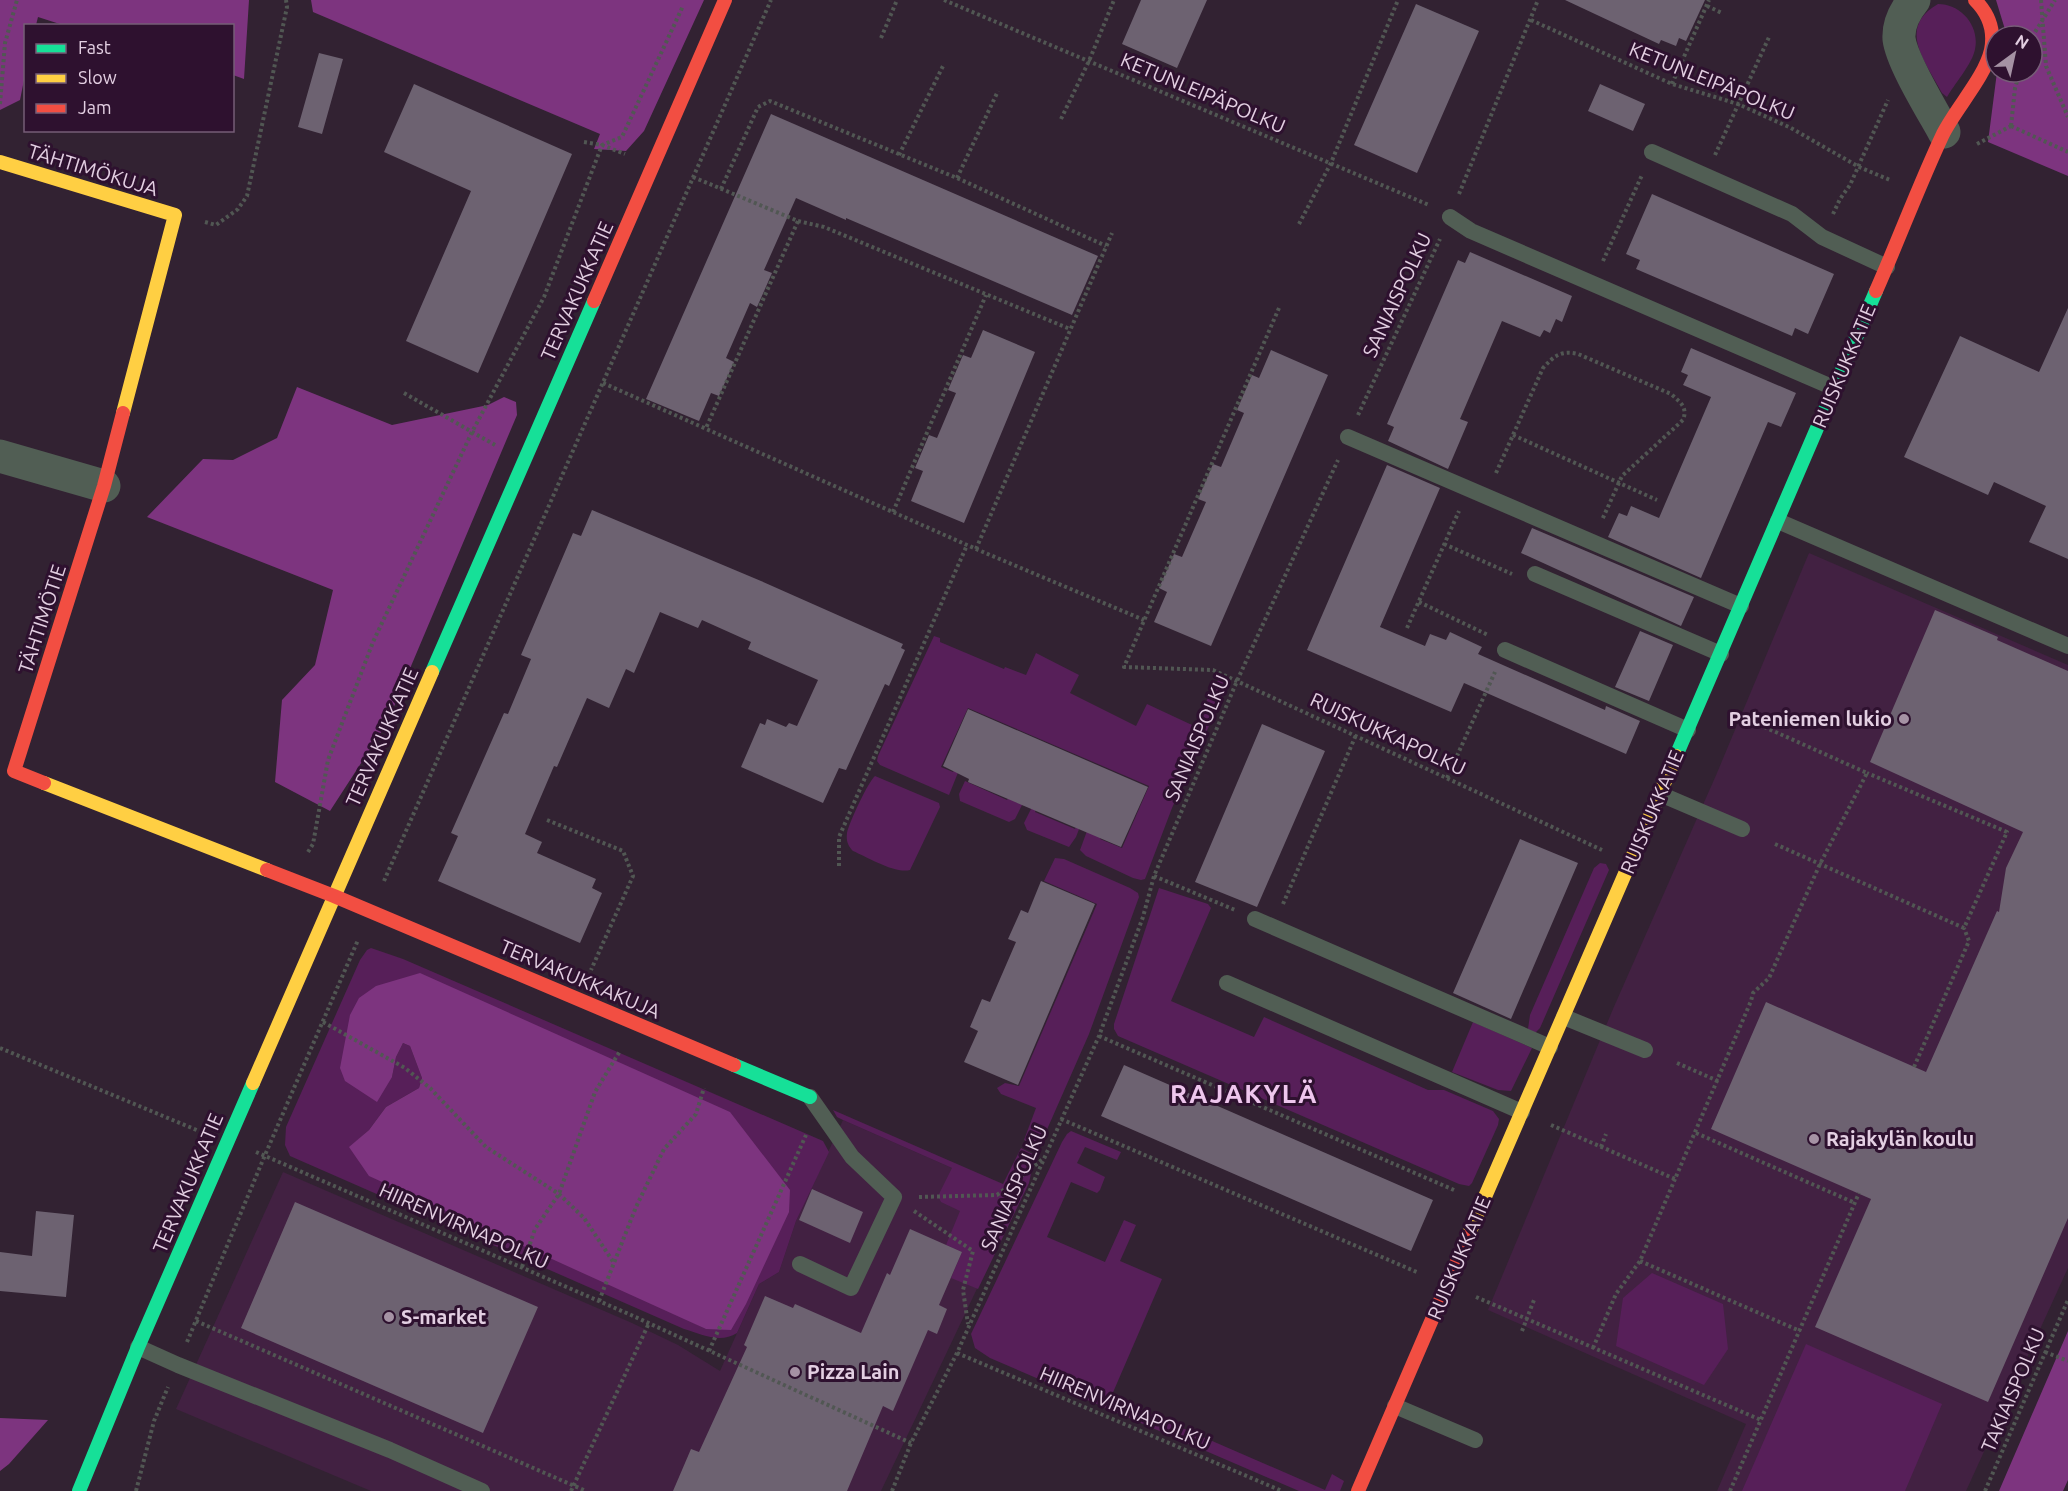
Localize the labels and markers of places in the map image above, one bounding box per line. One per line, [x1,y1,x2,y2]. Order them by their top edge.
place label: Pateniemen lukio [1728,707,1892,730]
marker: Pateniemen lukio [1897,712,1911,726]
place label: Rajakylän koulu [1826,1127,1974,1150]
marker: Rajakylän koulu [1807,1132,1821,1146]
place label: S-market [401,1305,487,1328]
marker: S-market [382,1310,396,1324]
place label: Pizza Lain [807,1360,900,1383]
marker: Pizza Lain [788,1365,802,1379]

